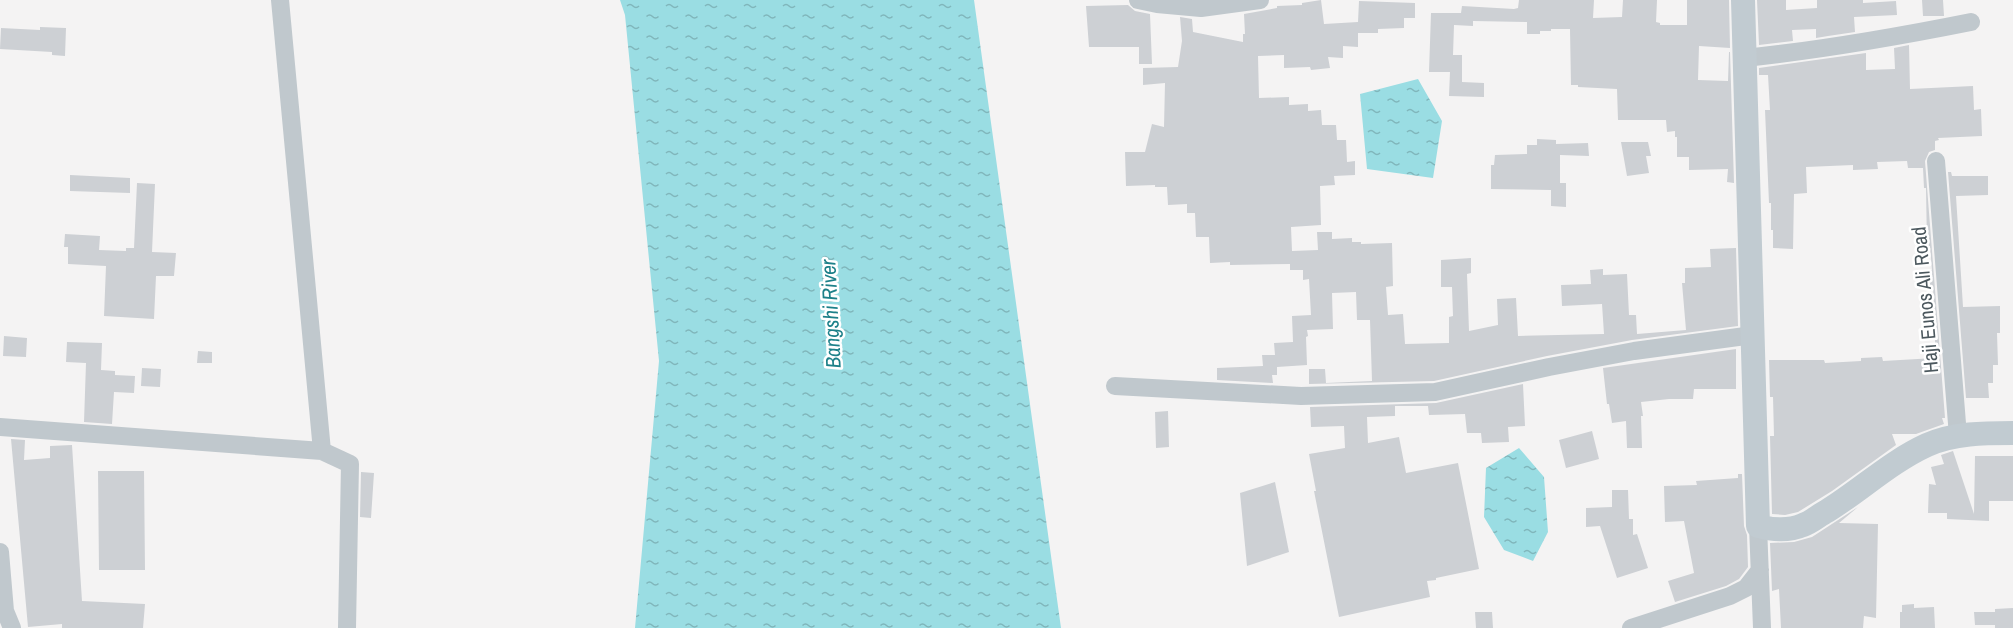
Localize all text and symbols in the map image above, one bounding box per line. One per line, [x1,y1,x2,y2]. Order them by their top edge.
street label: Haji Eunos Ali Road [1905,226,1944,374]
water label: Bangshi River [813,258,848,369]

